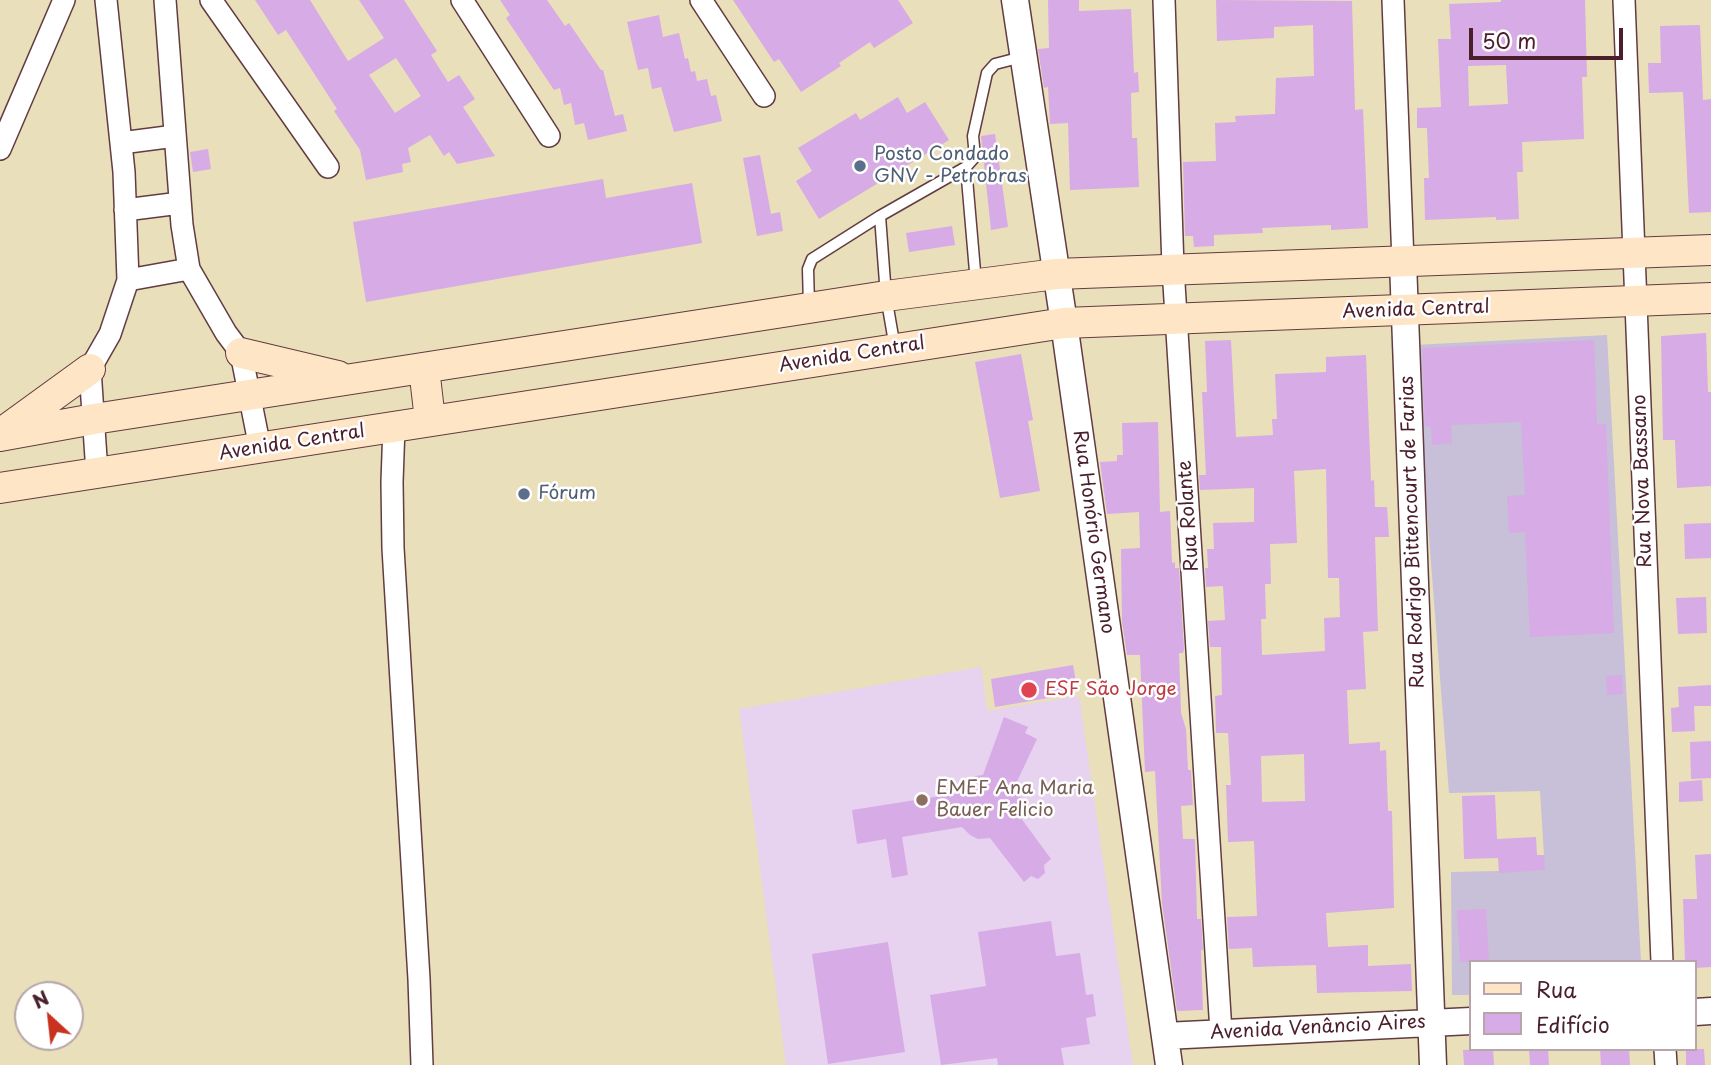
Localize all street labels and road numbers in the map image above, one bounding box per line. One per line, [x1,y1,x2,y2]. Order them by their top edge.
street label: Avenida Central [1342,296,1490,324]
street label: Avenida Central [777,332,927,378]
street label: Rua Rodrigo Bittencourt de Farias [1396,375,1430,689]
street label: Rua Nova Bassano [1629,394,1657,568]
street label: Avenida Central [217,420,367,466]
street label: Rua Honório Germano [1067,429,1119,635]
street label: Rua Rolante [1174,460,1204,572]
street label: Avenida Venâncio Aires [1210,1011,1426,1045]

